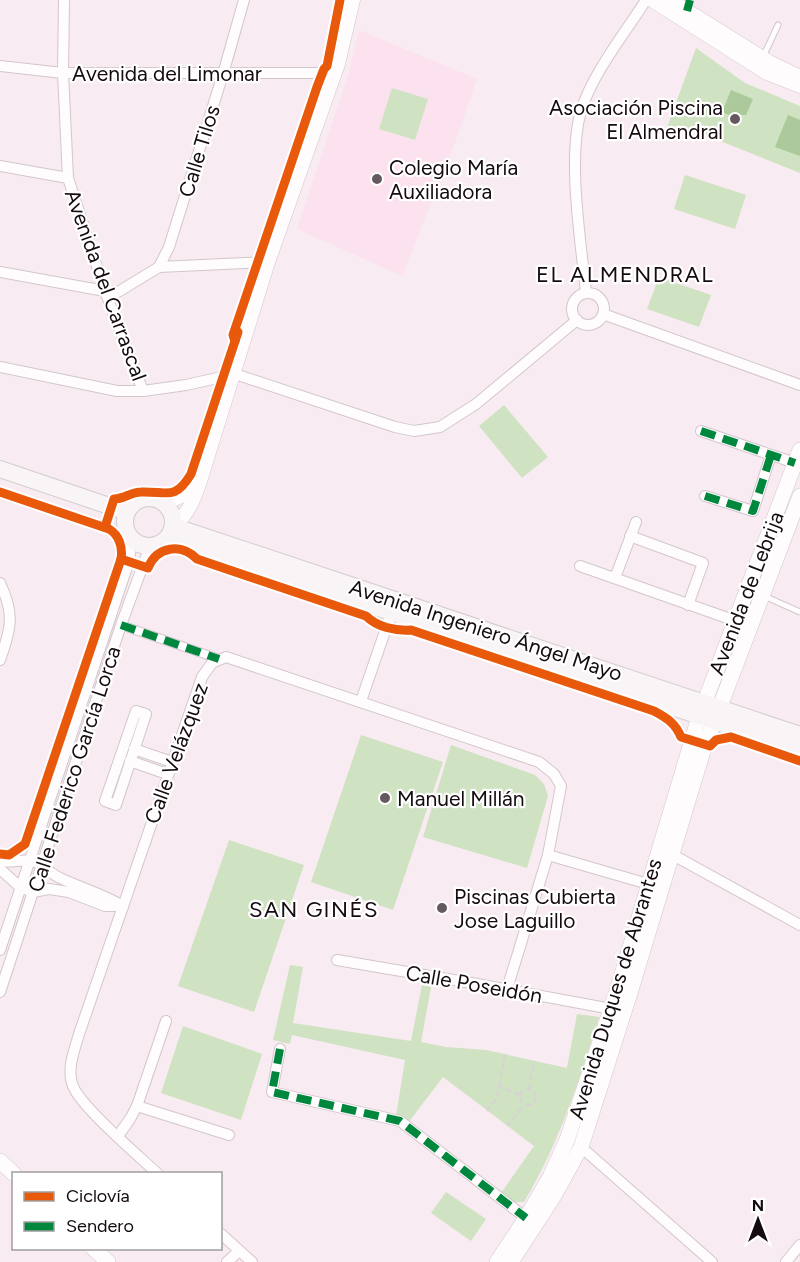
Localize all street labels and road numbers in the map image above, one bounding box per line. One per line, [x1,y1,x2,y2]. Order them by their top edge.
street label: Avenida del Limonar [72,61,262,86]
street label: Calle Tilos [173,102,225,200]
street label: Avenida del Carrascal [60,186,152,384]
street label: Avenida de Lebrija [703,508,789,678]
street label: Avenida Ingeniero Ángel Mayo [346,574,626,686]
street label: Calle Federico García Lorca [22,643,126,895]
street label: Calle Velázquez [139,679,213,827]
street label: Avenida Duques de Abrantes [563,856,667,1122]
street label: Calle Poseidón [404,960,544,1008]

